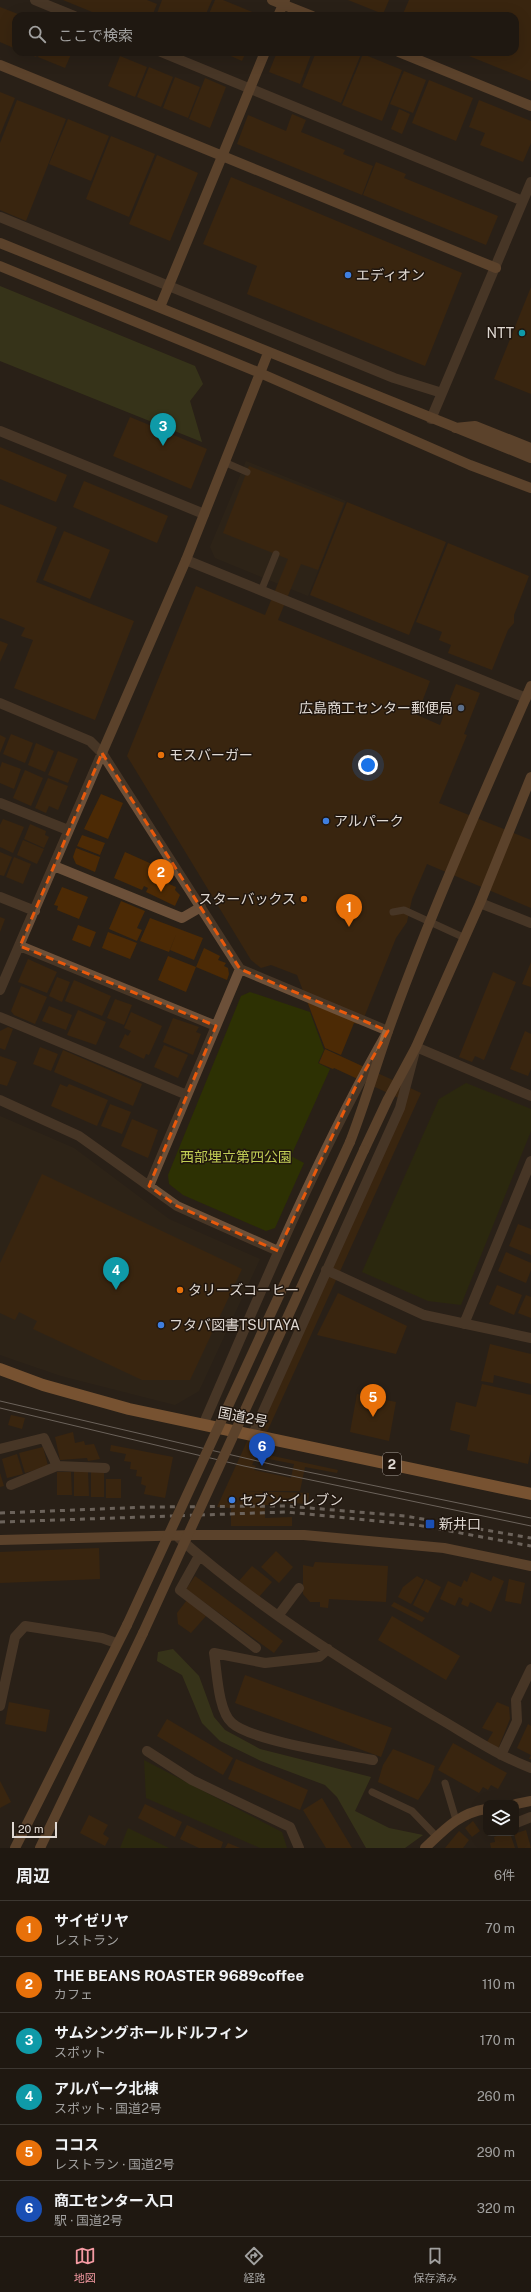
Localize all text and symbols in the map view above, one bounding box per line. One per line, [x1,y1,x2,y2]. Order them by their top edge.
search box [12,12,519,56]
icon: search [26,23,48,45]
text: ここで検索 [58,27,133,44]
place label: エディオン [356,267,425,283]
marker: エディオン [343,270,353,280]
place label: NTT [486,325,514,341]
marker: NTT [517,328,527,338]
pin: 3 [150,413,176,446]
place label: 広島商工センター郵便局 [299,700,453,716]
marker: 広島商工センター郵便局 [456,703,466,713]
place label: モスバーガー [169,747,253,763]
marker: モスバーガー [156,750,166,760]
your location [358,755,378,775]
place label: アルパーク [334,813,404,829]
marker: アルパーク [321,816,331,826]
pin: 2 [148,859,174,892]
place label: スターバックス [199,891,296,907]
marker: スターバックス [299,894,309,904]
pin: 1 [336,894,362,927]
park label: 西部埋立第四公園 [180,1149,292,1165]
pin: 4 [103,1257,129,1290]
place label: タリーズコーヒー [188,1282,299,1298]
marker: タリーズコーヒー [175,1285,185,1295]
place label: フタバ図書TSUTAYA [169,1317,300,1333]
marker: フタバ図書TSUTAYA [156,1320,166,1330]
pin: 5 [360,1384,386,1417]
street label: 国道2号 [217,1404,269,1430]
pin: 6 [249,1433,275,1466]
road number: 2 [383,1453,401,1475]
place label: セブン-イレブン [240,1492,343,1508]
marker: セブン-イレブン [227,1495,237,1505]
place label: 新井口 [439,1516,481,1532]
marker: 新井口 [424,1518,436,1530]
map controls [483,1800,519,1836]
button: layers [483,1800,519,1836]
scale bar [12,1820,57,1839]
text: 20 m [18,1823,43,1835]
text: 周辺 [16,1866,50,1886]
text: 6件 [494,1868,515,1883]
text: サイゼリヤ [54,1912,129,1929]
text: 1 [26,1921,32,1936]
text: 70 m [485,1921,515,1936]
text: レストラン [54,1933,119,1948]
text: THE BEANS ROASTER 9689coffee [54,1967,304,1984]
text: 2 [25,1977,33,1992]
text: 110 m [482,1977,515,1992]
text: カフェ [54,1987,93,2002]
text: サムシングホールドルフィン [54,2024,248,2041]
text: 3 [25,2033,33,2048]
text: 170 m [480,2033,515,2048]
text: スポット [54,2045,106,2060]
text: アルパーク北棟 [54,2080,159,2097]
text: 4 [25,2089,33,2104]
text: 260 m [477,2089,515,2104]
text: スポット · 国道2号 [54,2101,162,2116]
text: ココス [54,2136,99,2153]
text: 5 [25,2145,33,2160]
text: 290 m [477,2145,515,2160]
text: レストラン · 国道2号 [54,2157,175,2172]
text: 商工センター入口 [54,2192,174,2209]
text: 6 [25,2201,33,2216]
text: 320 m [477,2201,515,2216]
text: 駅 · 国道2号 [54,2213,123,2228]
tab: 地図 [74,2245,96,2285]
tab: 経路 [243,2245,265,2285]
tab: 保存済み [413,2245,457,2285]

